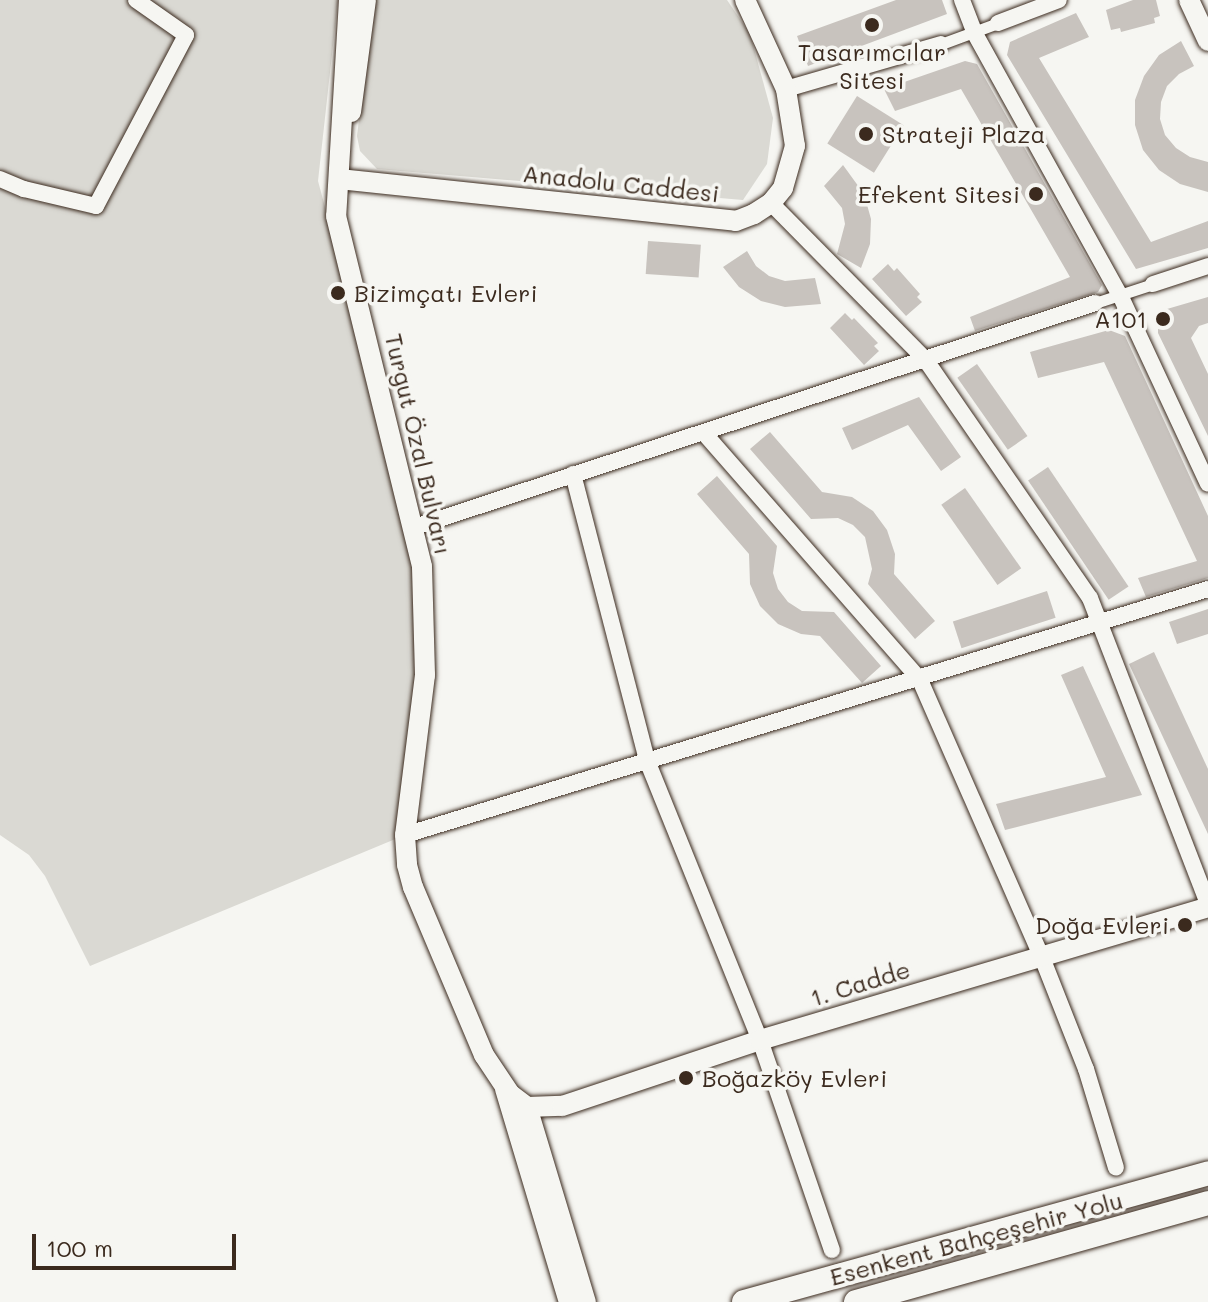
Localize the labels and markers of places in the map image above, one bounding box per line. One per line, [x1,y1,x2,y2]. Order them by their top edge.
marker: Tasarımcılar Sitesi [863,16,881,34]
place label: Tasarımcılar Sitesi [798,38,946,94]
place label: Strateji Plaza [882,120,1046,148]
marker: Strateji Plaza [857,125,875,143]
place label: Efekent Sitesi [858,180,1020,208]
marker: Efekent Sitesi [1027,185,1045,203]
place label: Bizimçatı Evleri [354,279,538,307]
marker: Bizimçatı Evleri [329,284,347,302]
place label: A101 [1094,305,1147,333]
marker: A101 [1154,310,1172,328]
place label: Doğa Evleri [1035,911,1169,939]
marker: Doğa Evleri [1176,916,1194,934]
place label: Boğazköy Evleri [702,1064,887,1092]
marker: Boğazköy Evleri [677,1069,695,1087]

